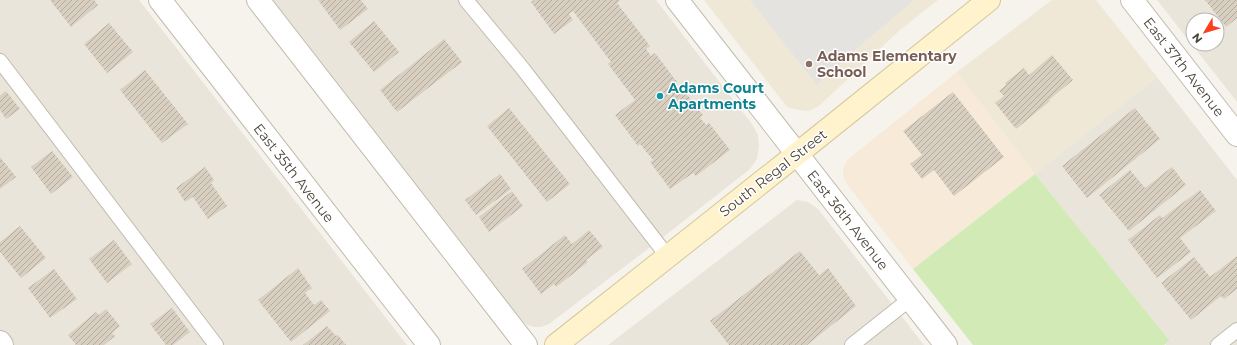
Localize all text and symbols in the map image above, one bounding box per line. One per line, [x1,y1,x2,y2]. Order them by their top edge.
north arrow [1185,12,1225,52]
street label: East 37th Avenue [1140,14,1228,120]
text: N [1189,30,1205,46]
place label: Adams Elementary School [816,47,957,81]
marker: Adams Elementary School [804,59,814,69]
place label: Adams Court Apartments [667,79,764,113]
marker: Adams Court Apartments [655,91,665,101]
street label: East 35th Avenue [250,120,338,226]
street label: South Regal Street [716,125,831,221]
street label: East 36th Avenue [803,166,893,274]

